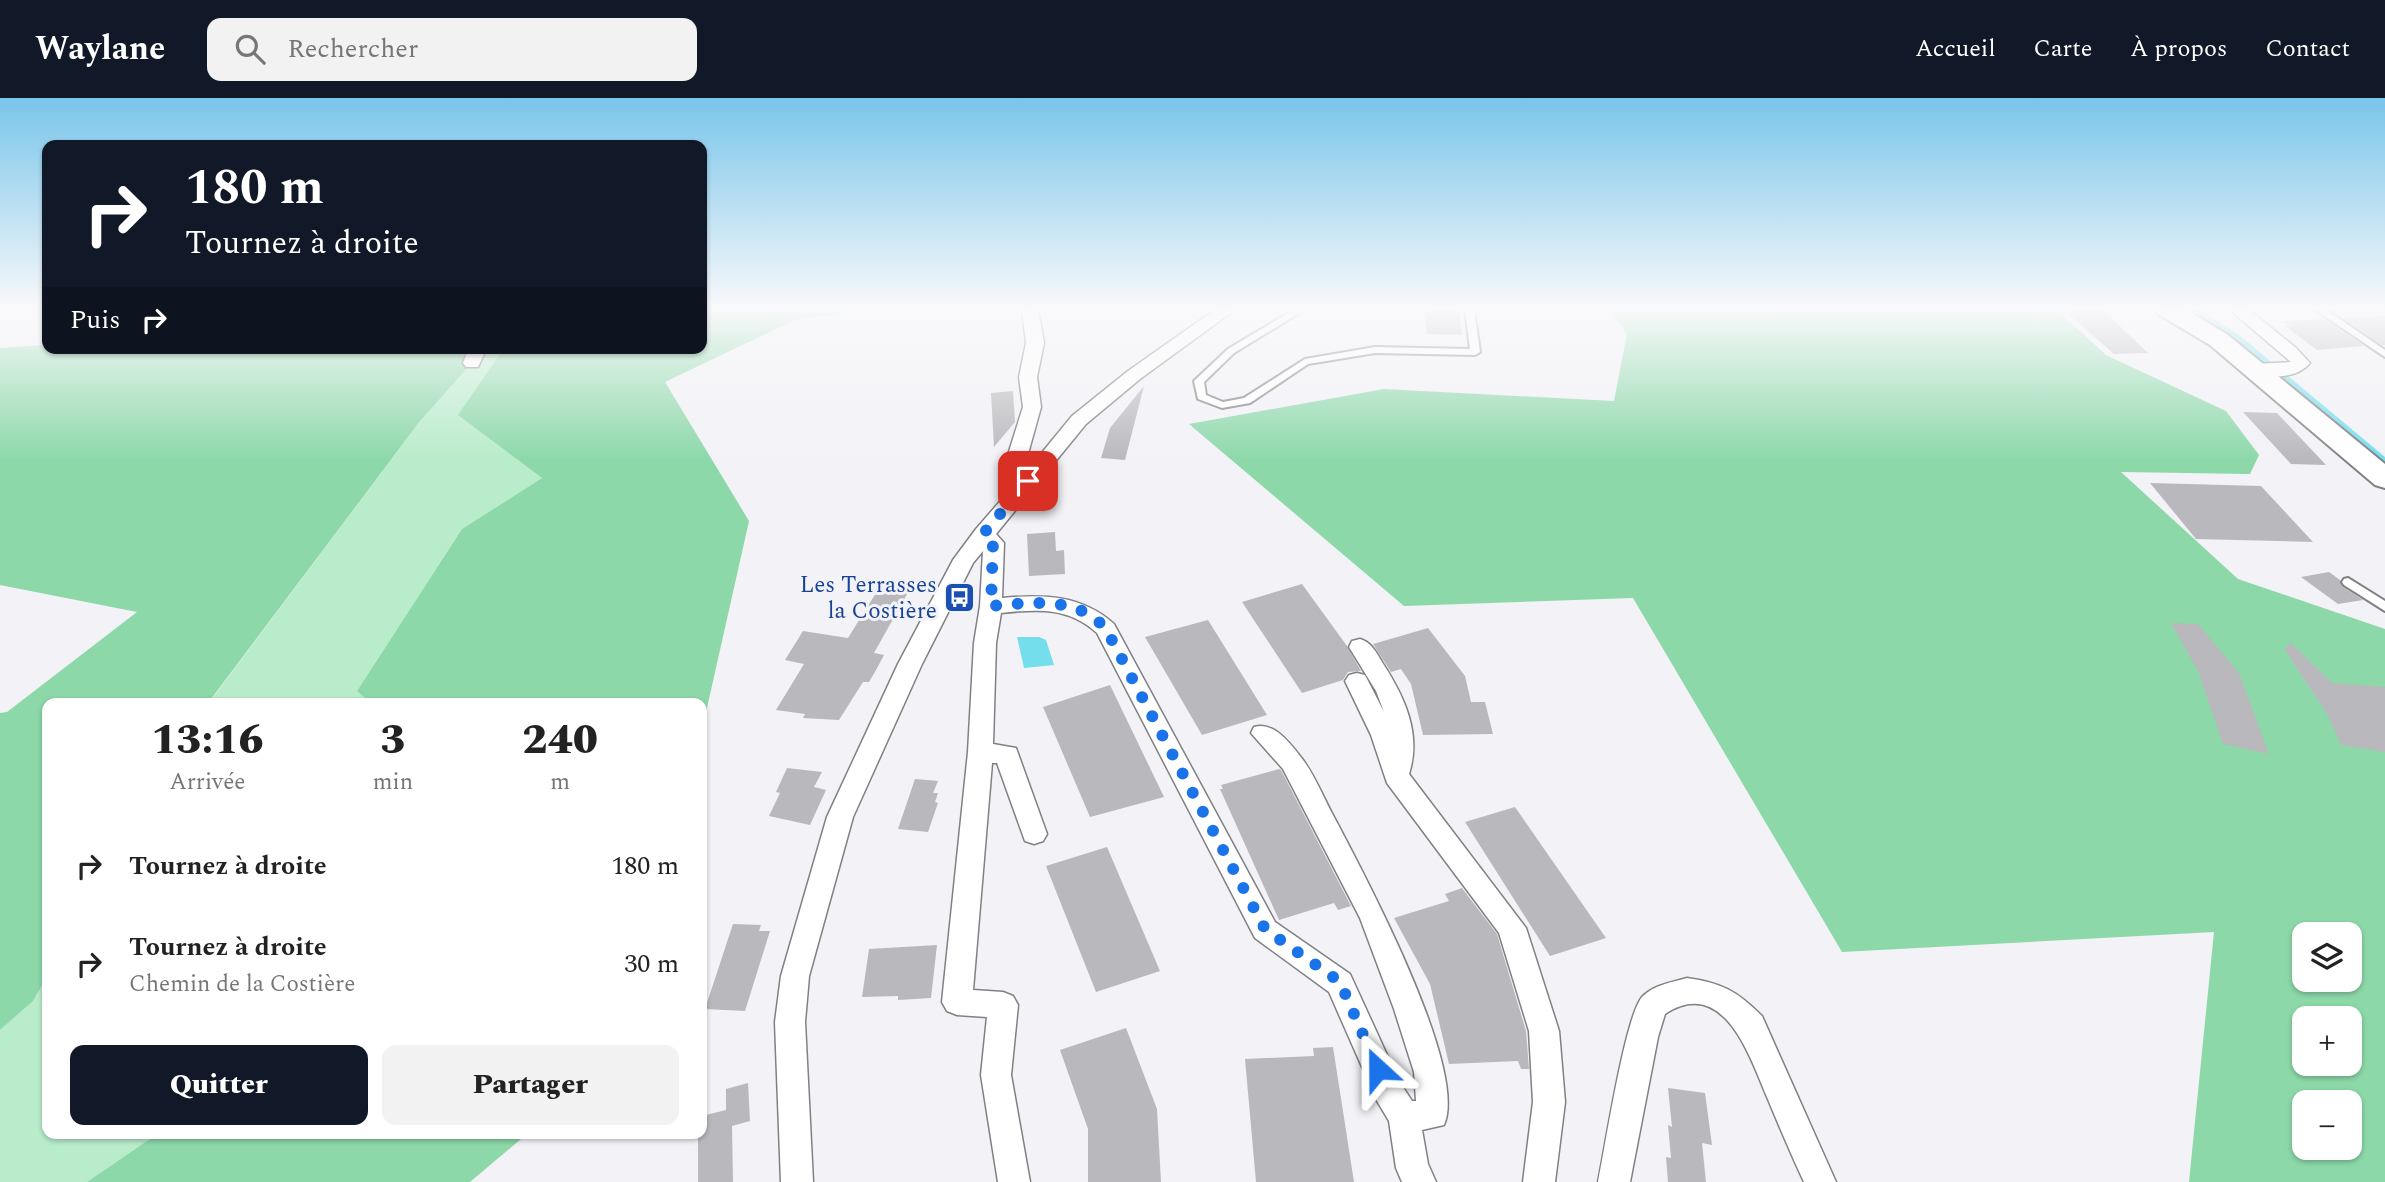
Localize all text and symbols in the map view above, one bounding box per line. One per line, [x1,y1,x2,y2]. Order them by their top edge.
search box [207,18,697,81]
text: Waylane [35,24,165,74]
text: Rechercher [287,29,418,69]
icon: search [231,30,269,68]
text: Accueil [1915,31,1995,67]
text: Carte [2033,31,2092,67]
text: À propos [2130,31,2227,67]
text: Contact [2265,31,2350,67]
text: 180 m [185,151,324,226]
icon: right [70,168,161,259]
text: Tournez à droite [185,219,419,268]
text: Puis [70,300,121,340]
icon: right [135,301,173,339]
pin [998,451,1058,511]
icon: arrive [1009,462,1047,500]
place label: Les Terrasses la Costière [800,568,937,629]
bus stop icon: Les Terrasses la Costière [943,581,977,615]
text: 13:16 [151,709,264,772]
text: 3 [380,709,406,772]
text: 240 [522,709,598,772]
text: Arrivée [169,765,245,800]
text: min [373,765,413,800]
text: m [550,765,570,800]
text: Tournez à droite [129,846,327,886]
text: 180 m [611,846,679,886]
icon: right [70,847,108,885]
map controls [2292,922,2362,1160]
button: layers [2292,922,2362,992]
text: Tournez à droite [129,927,327,967]
text: 30 m [624,944,679,984]
icon: right [70,945,108,983]
text: Chemin de la Costière [129,967,355,1002]
button: + [2292,1006,2362,1076]
position arrow [1341,1032,1415,1106]
button: Quitter [70,1045,368,1125]
button: Partager [382,1045,679,1125]
button: − [2292,1090,2362,1160]

